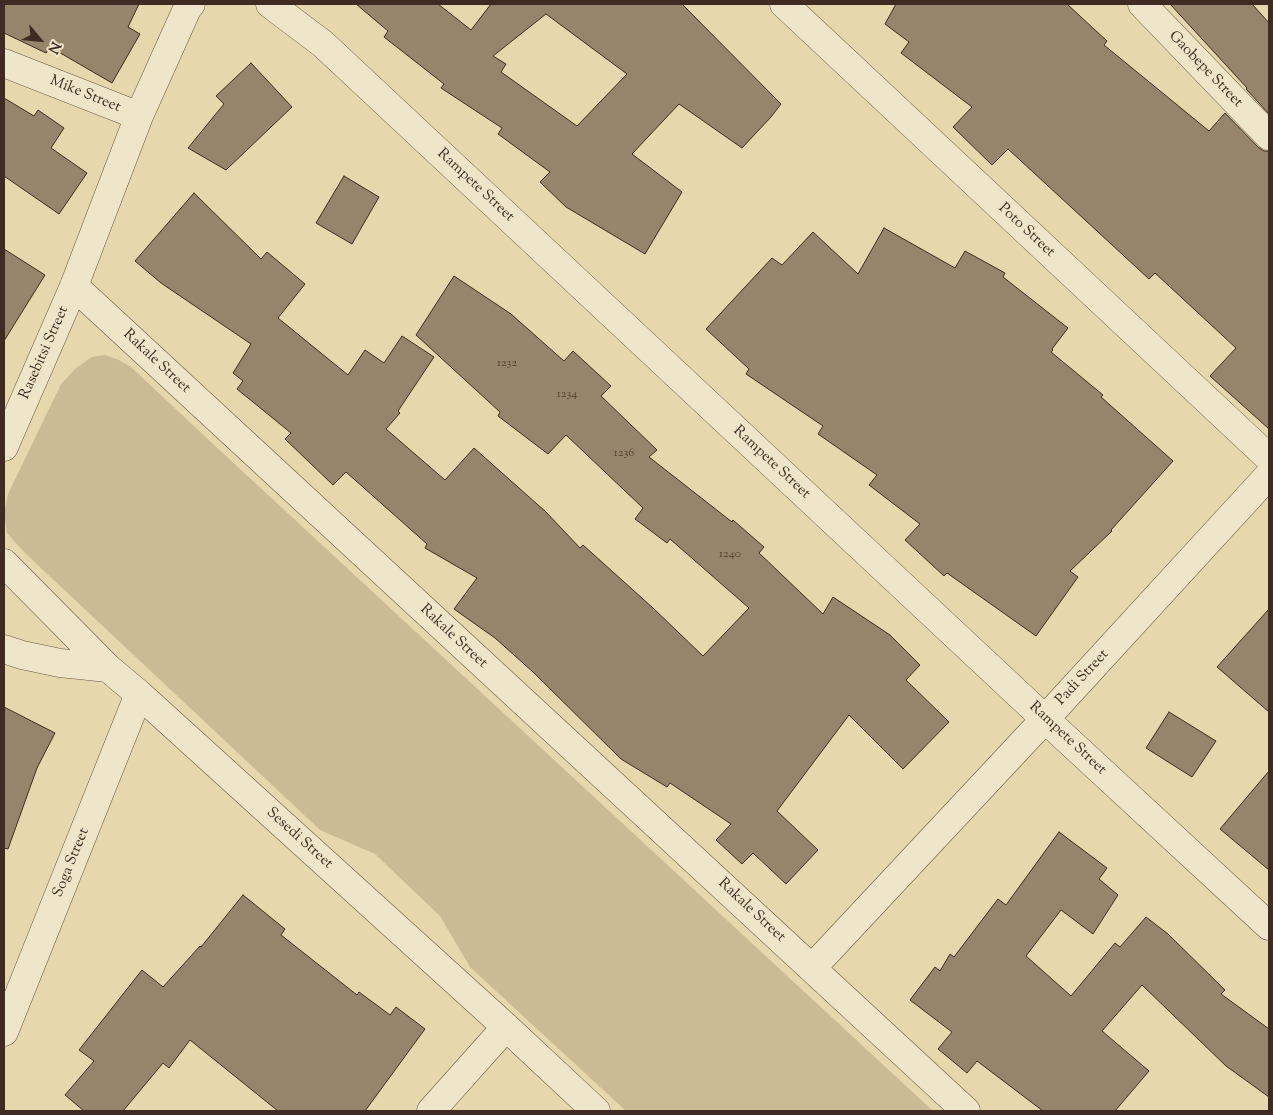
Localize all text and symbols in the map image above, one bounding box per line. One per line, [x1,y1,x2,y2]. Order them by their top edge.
north arrow [15,15,65,65]
street label: Gaobepe Street [1164,28,1246,112]
text: N [42,37,65,57]
street label: Mike Street [47,73,123,117]
street label: Rampete Street [433,146,517,226]
street label: Poto Street [994,200,1058,262]
street label: Rasebitsi Street [16,304,74,402]
street label: Rakale Street [119,326,193,398]
house number: 1232 [497,357,517,371]
house number: 1234 [557,388,577,402]
street label: Rampete Street [729,423,813,503]
house number: 1236 [614,447,634,461]
house number: 1240 [719,548,741,562]
street label: Rakale Street [416,601,490,673]
street label: Padi Street [1053,646,1113,710]
street label: Rampete Street [1025,699,1109,779]
street label: Sesedi Street [262,804,336,874]
street label: Soga Street [50,826,94,900]
street label: Rakale Street [714,875,788,947]

